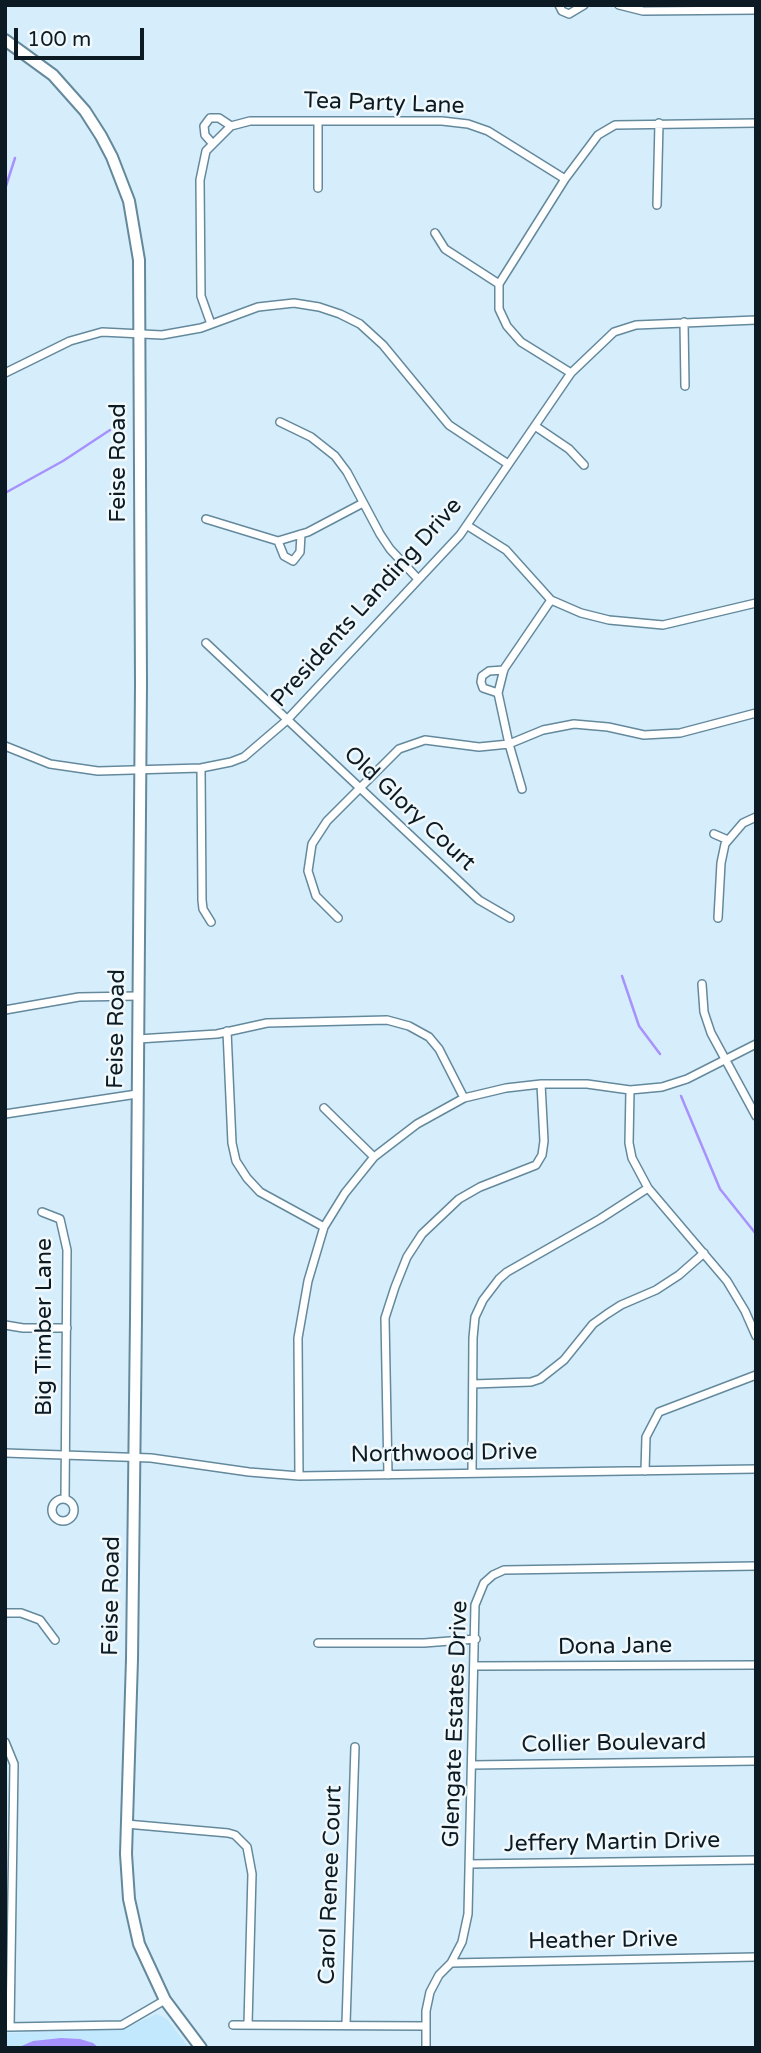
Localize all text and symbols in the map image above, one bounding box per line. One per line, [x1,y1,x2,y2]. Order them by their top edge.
scale bar [18,14,147,58]
text: 100 m [27,27,91,52]
street label: Tea Party Lane [303,87,465,121]
street label: Feise Road [105,403,133,523]
street label: Presidents Landing Drive [266,493,468,713]
street label: Old Glory Court [337,741,481,877]
street label: Feise Road [102,969,132,1089]
street label: Big Timber Lane [31,1238,59,1416]
street label: Northwood Drive [350,1439,538,1469]
street label: Feise Road [97,1536,127,1656]
street label: Glengate Estates Drive [438,1600,474,1848]
street label: Dona Jane [558,1632,672,1662]
street label: Collier Boulevard [521,1729,707,1759]
street label: Carol Renee Court [314,1785,348,1985]
street label: Jeffery Martin Drive [504,1827,720,1859]
street label: Heather Drive [528,1926,678,1956]

